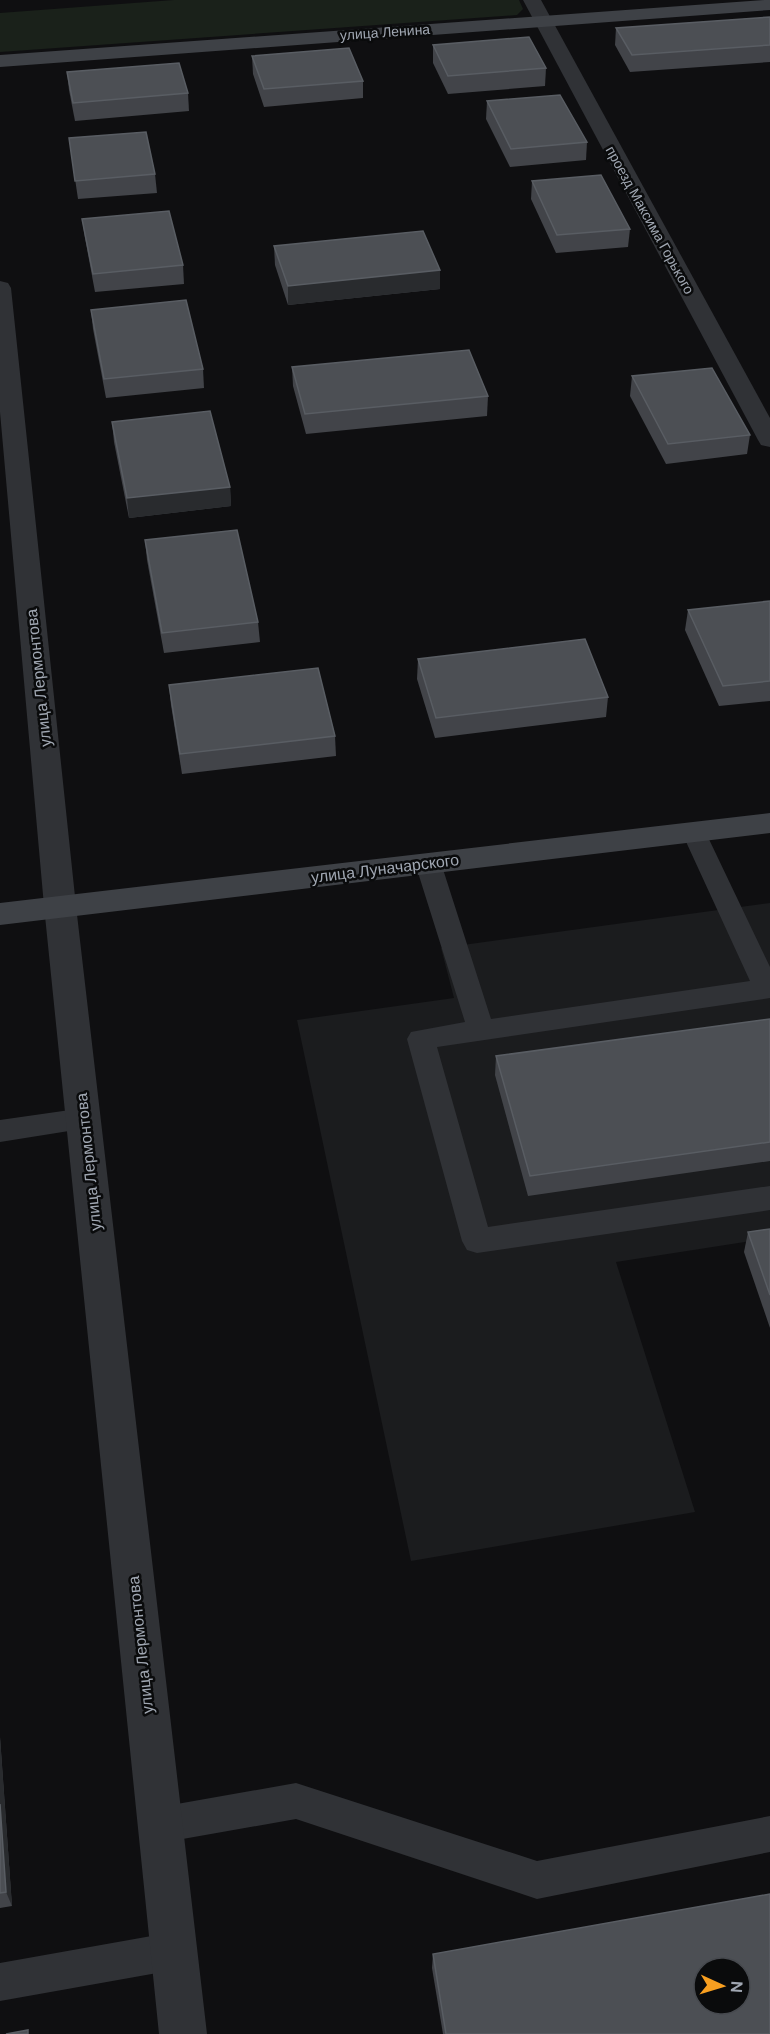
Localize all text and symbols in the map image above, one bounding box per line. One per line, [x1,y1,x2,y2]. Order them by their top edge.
street label: улица Ленина [339,20,431,44]
street label: проезд Максима Горького [602,143,698,297]
street label: улица Лермонтова [21,608,56,748]
street label: улица Луначарского [310,849,460,888]
street label: улица Лермонтова [71,1092,106,1232]
street label: улица Лермонтова [123,1575,158,1715]
north arrow [692,1956,752,2016]
text: N [726,1980,747,1994]

